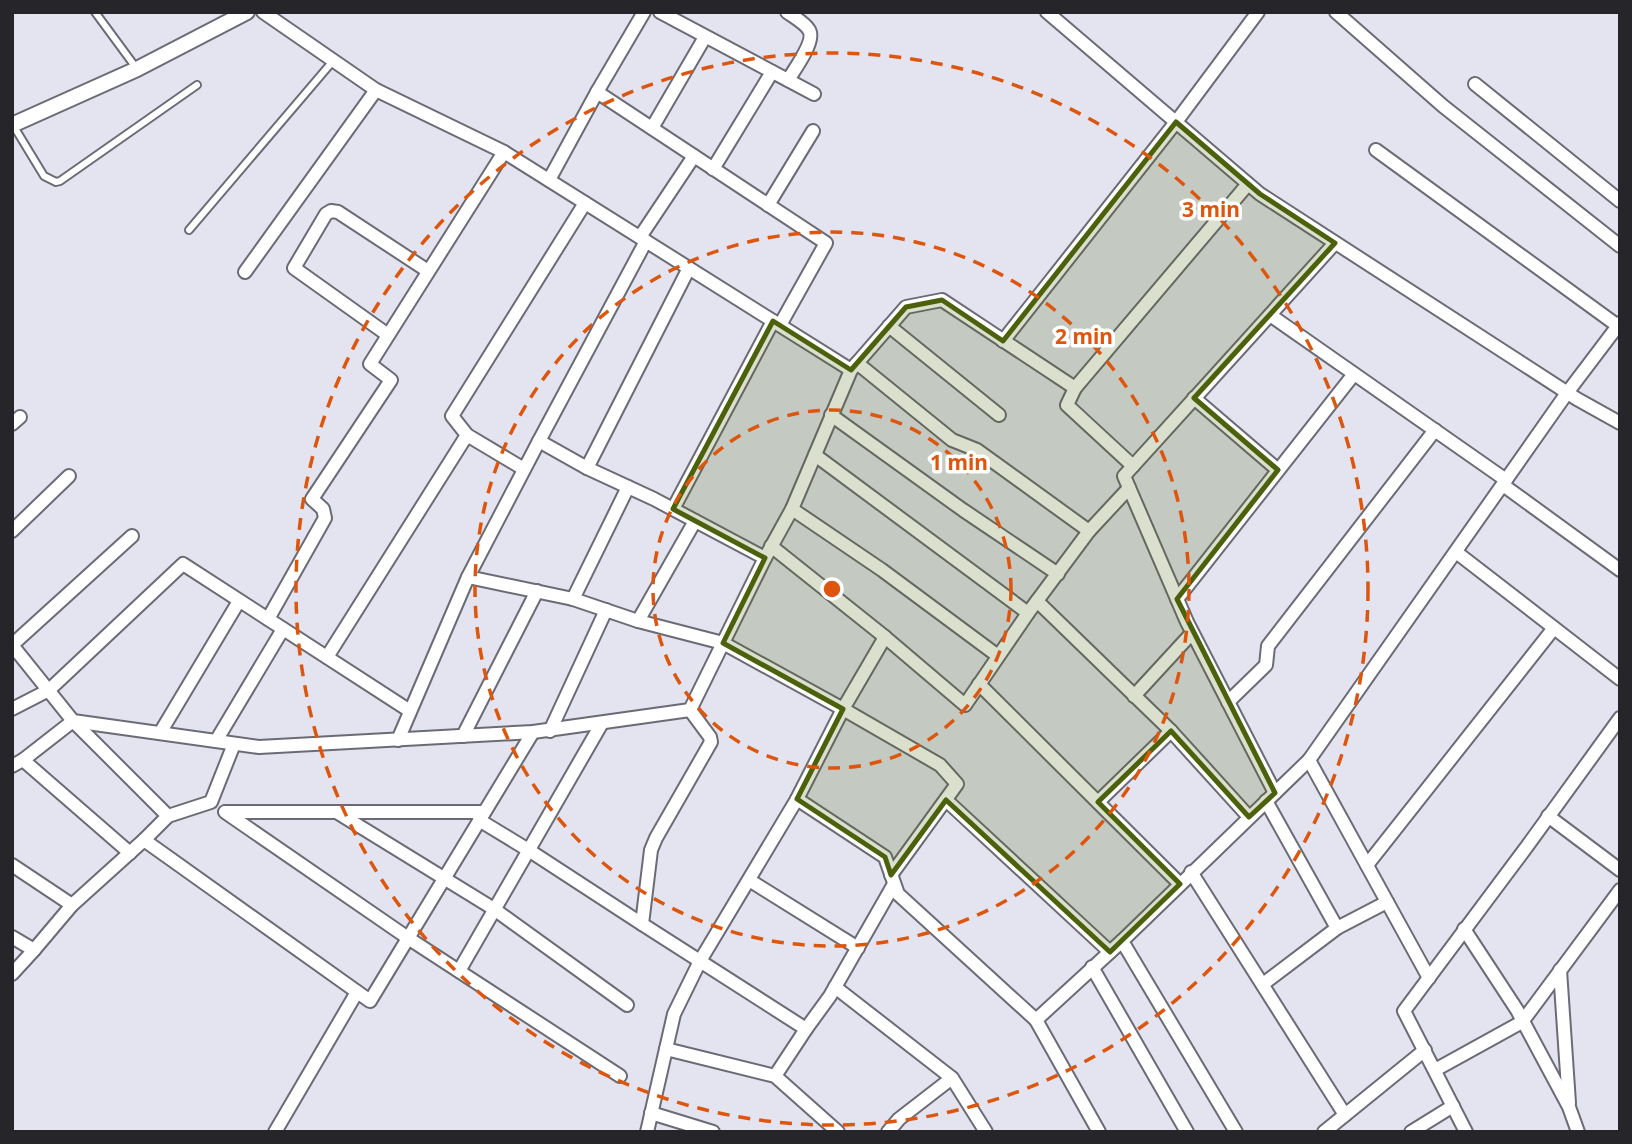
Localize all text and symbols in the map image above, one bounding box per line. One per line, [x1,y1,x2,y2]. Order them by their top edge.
text: 3 min [1182,195,1240,223]
text: 2 min [1055,322,1113,350]
text: 1 min [930,448,988,476]
centre of rings [820,577,844,601]

